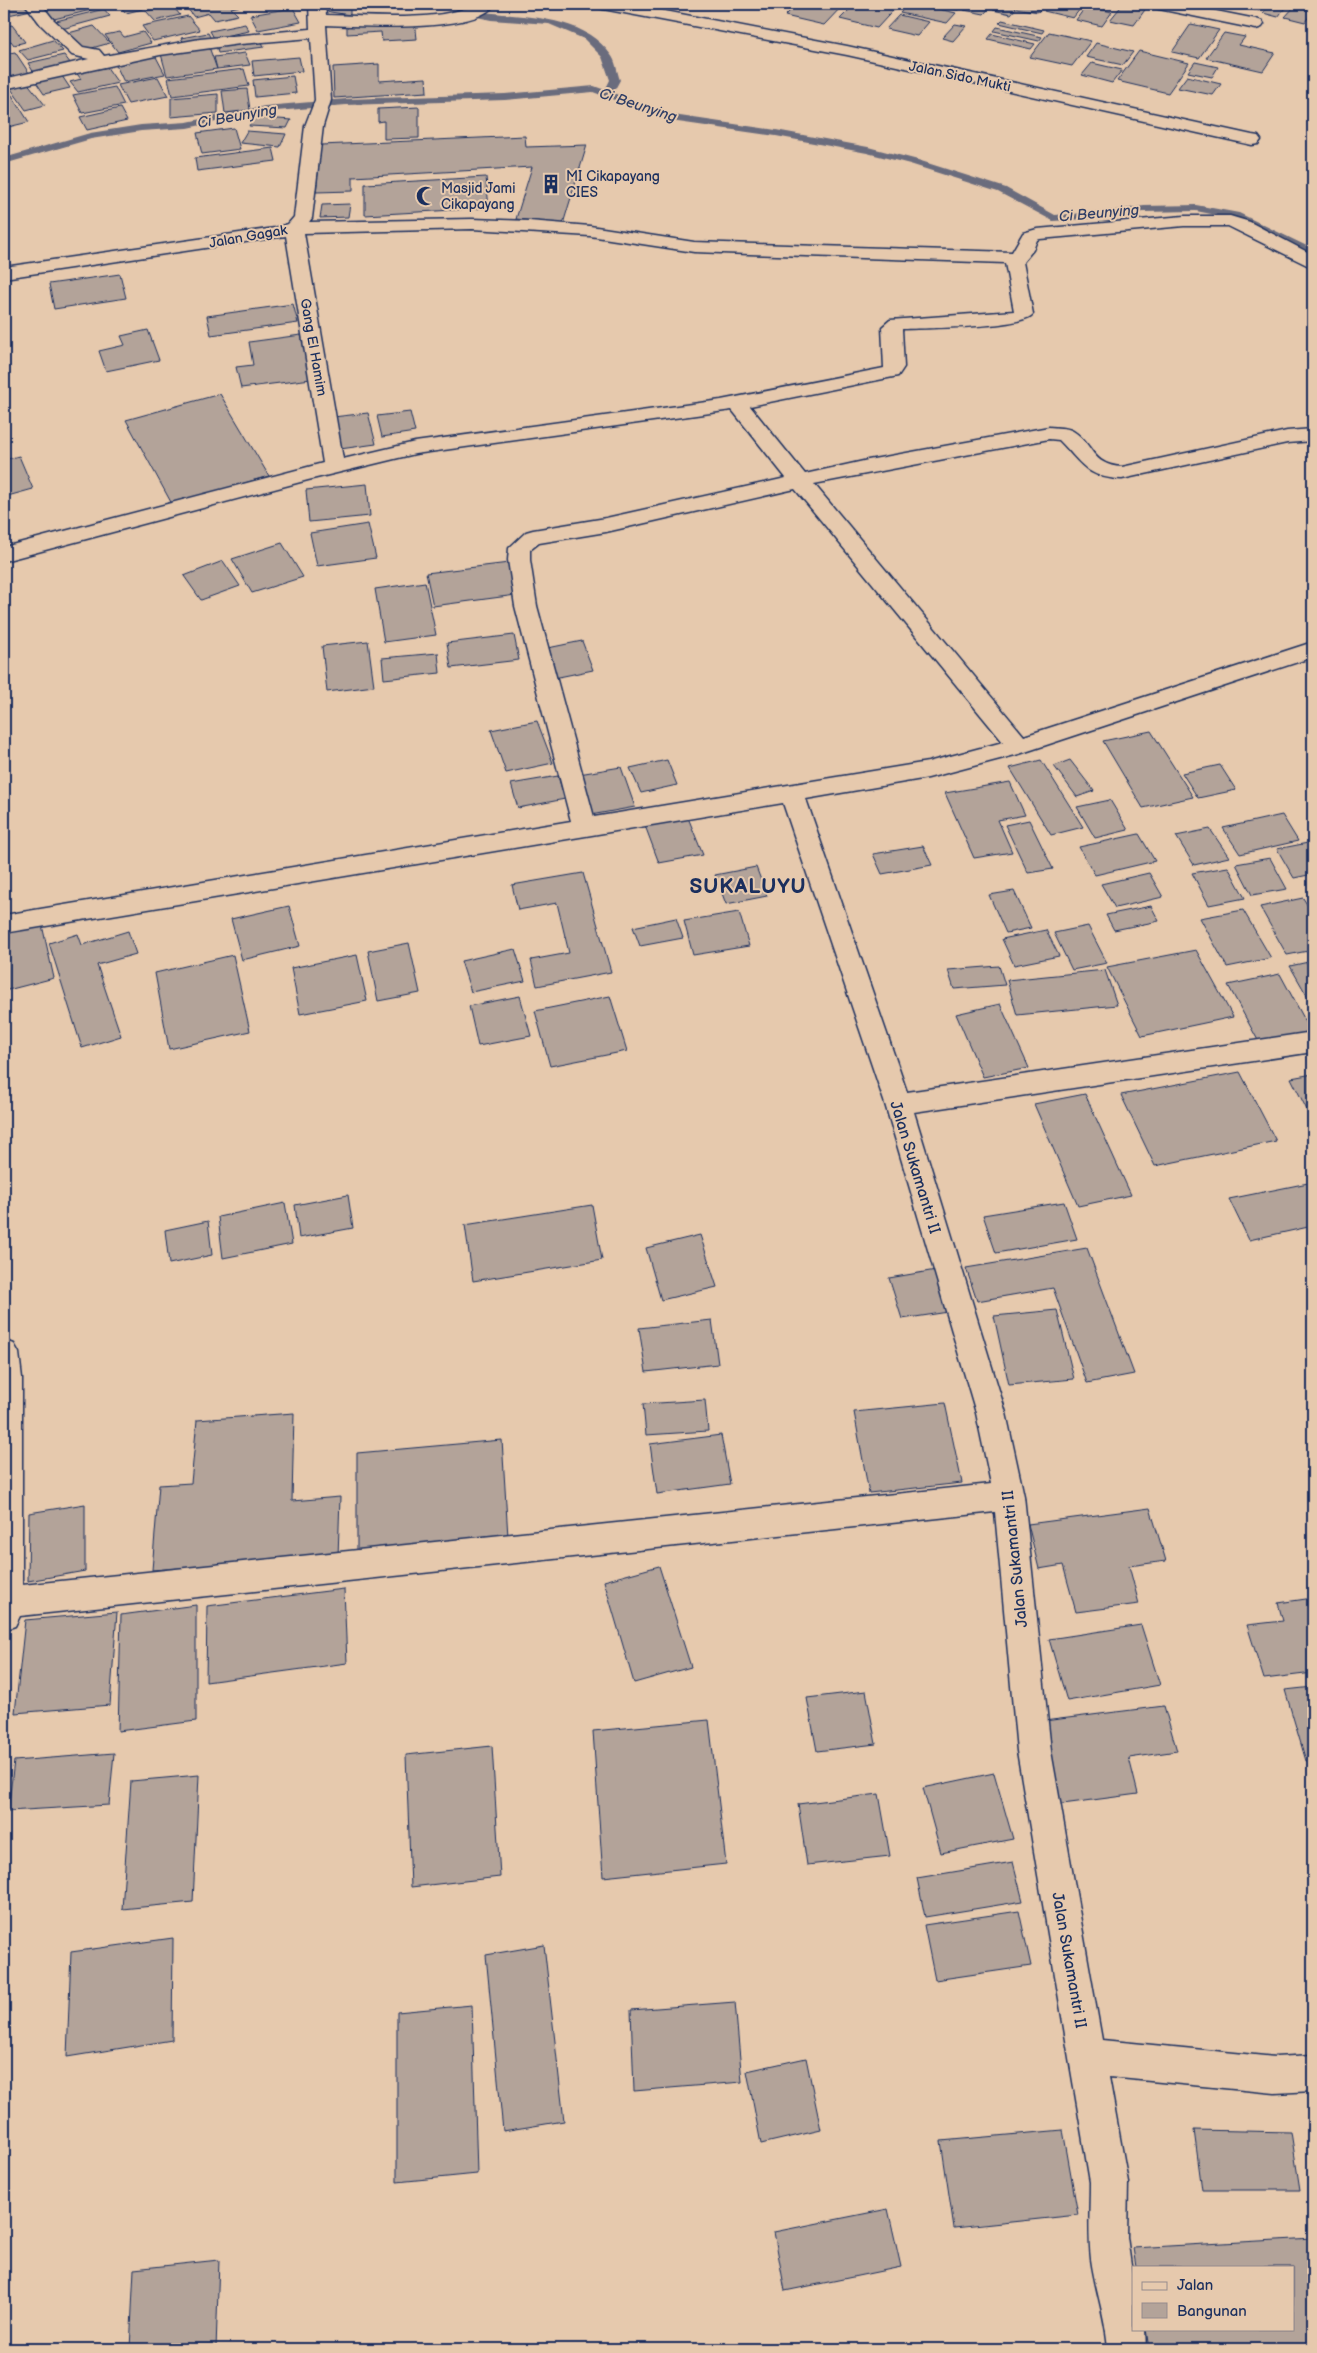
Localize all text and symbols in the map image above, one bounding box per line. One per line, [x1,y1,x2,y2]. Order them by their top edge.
street label: Jalan Sido Mukti [907,57,1012,96]
water label: Ci Beunying [597,84,680,127]
water label: Ci Beunying [196,100,279,133]
place label: MI Cikapayang CIES [566,168,660,201]
building icon: MI Cikapayang CIES [540,173,562,195]
place label: Masjid Jami Cikapayang [441,180,515,213]
mosque icon: Masjid Jami Cikapayang [415,185,437,207]
water label: Ci Beunying [1058,200,1140,226]
street label: Jalan Gagak [208,221,289,252]
street label: Gang El Hamim [297,297,330,397]
district label: SUKALUYU [690,874,807,899]
street label: Jalan Sukamantri II [885,1099,944,1236]
street label: Jalan Sukamantri II [999,1489,1032,1628]
street label: Jalan Sukamantri II [1047,1891,1090,2030]
legend [1132,2266,1294,2330]
text: Jalan [1177,2276,1213,2295]
text: Bangunan [1177,2302,1247,2321]

